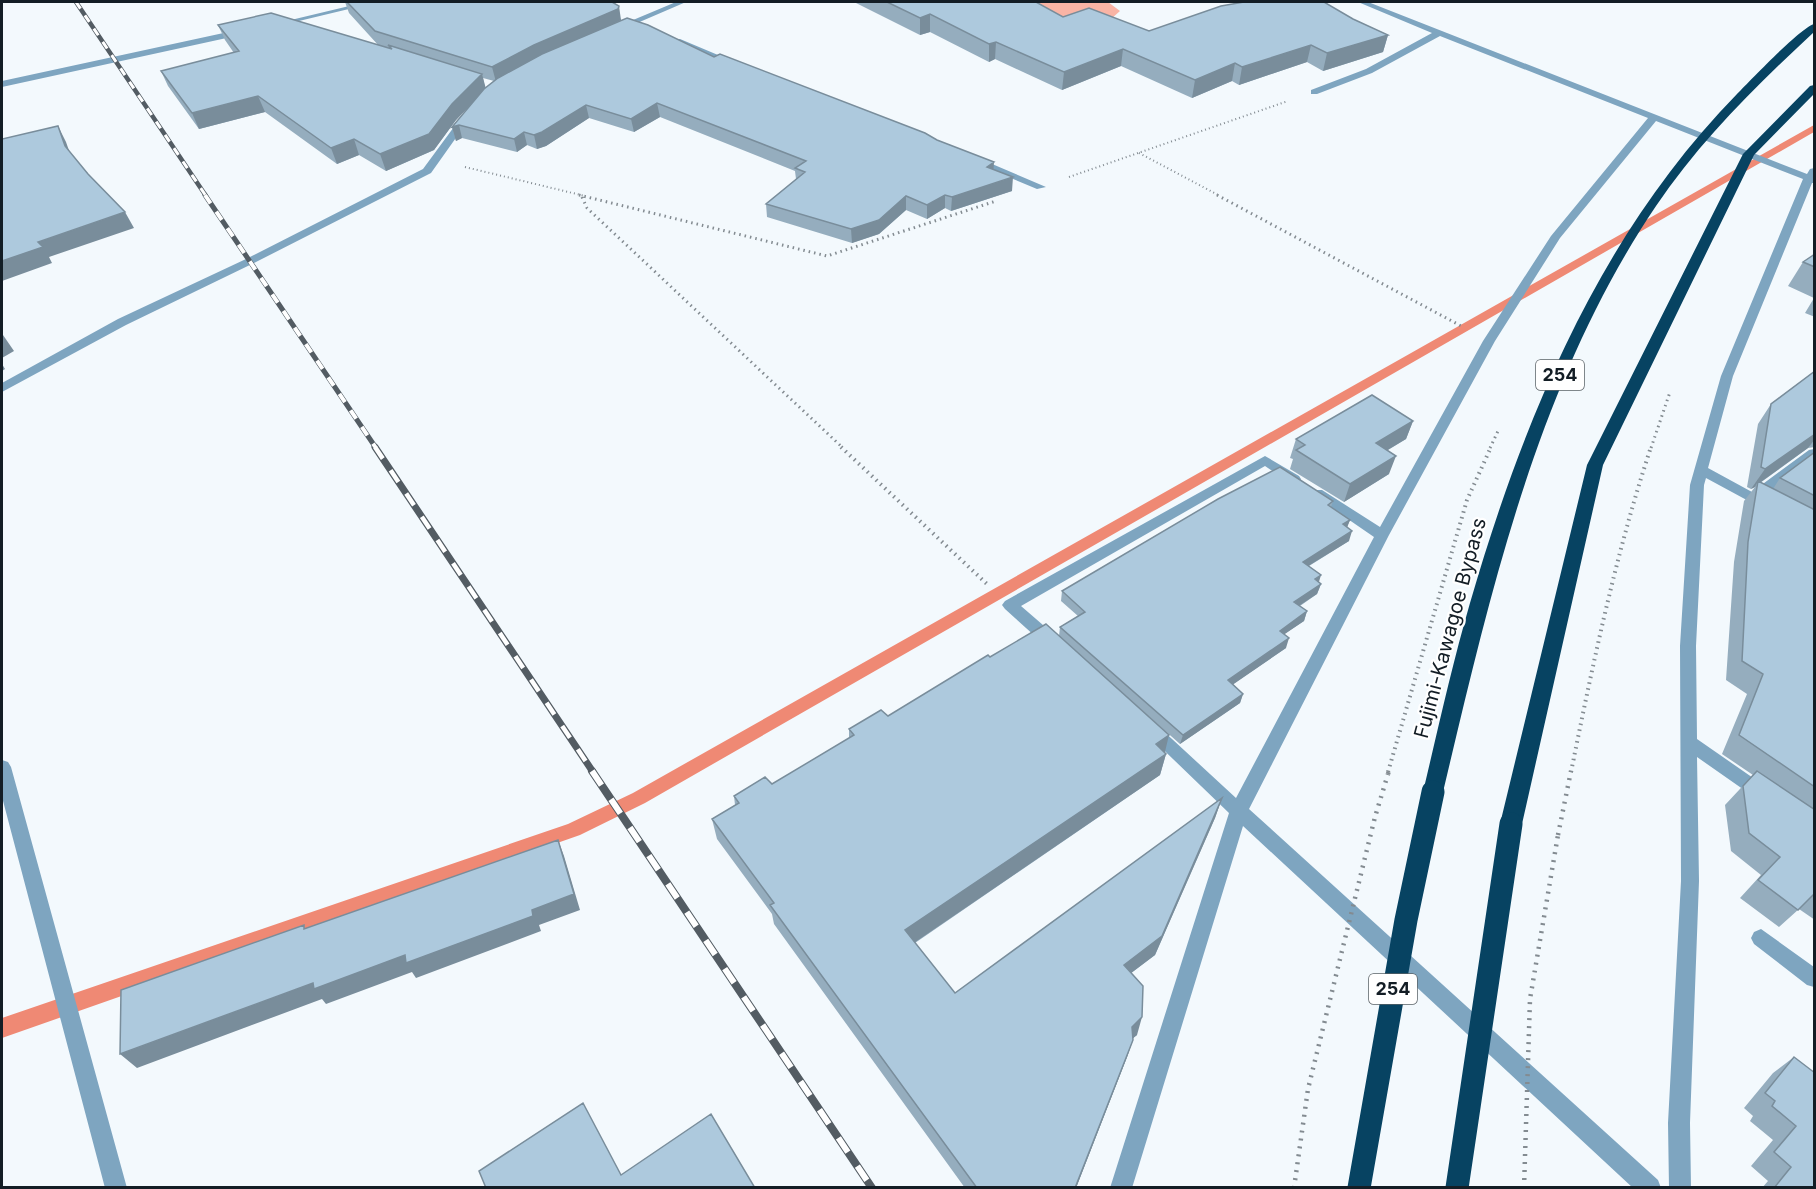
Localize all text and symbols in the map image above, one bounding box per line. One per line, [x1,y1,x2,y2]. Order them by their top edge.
road number: 254 [1536,360,1584,390]
street label: Fujimi-Kawagoe Bypass [1409,515,1491,741]
road number: 254 [1369,974,1417,1004]

